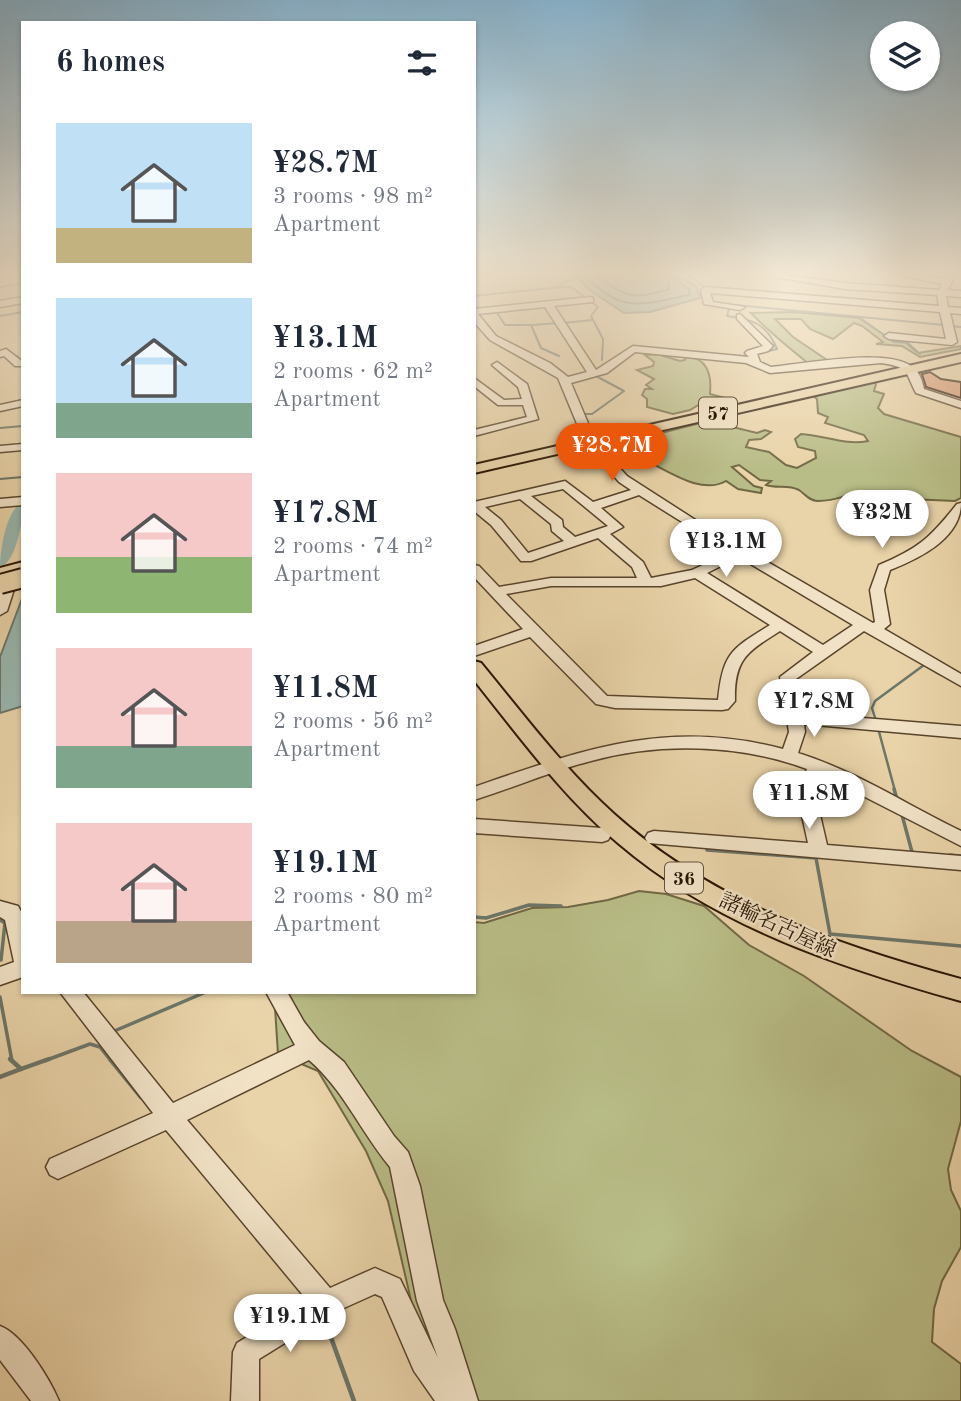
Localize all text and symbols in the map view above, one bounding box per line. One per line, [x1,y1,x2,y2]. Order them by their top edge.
map controls [870,21,940,91]
button: layers [870,21,940,91]
icon: filters [403,44,441,82]
text: 6 homes [56,48,165,78]
text: ¥28.7M [273,149,378,179]
icon: home [112,151,196,235]
text: 3 rooms · 98 m² [273,185,433,208]
text: Apartment [273,213,381,236]
text: ¥13.1M [273,324,378,354]
icon: home [112,326,196,410]
text: 2 rooms · 62 m² [273,360,433,383]
text: Apartment [273,388,381,411]
road number: 57 [699,398,737,428]
pin: ¥28.7M [555,424,669,483]
text: ¥28.7M [572,434,652,457]
pin: ¥32M [841,490,923,550]
text: ¥17.8M [273,499,378,529]
icon: home [112,501,196,585]
text: ¥32M [852,501,912,524]
pin: ¥13.1M [669,520,783,579]
text: ¥13.1M [686,530,766,553]
text: 2 rooms · 74 m² [273,535,433,558]
text: Apartment [273,563,381,586]
text: ¥11.8M [273,674,378,704]
icon: home [112,676,196,760]
pin: ¥17.8M [757,680,871,739]
text: ¥17.8M [774,690,854,713]
text: 2 rooms · 56 m² [273,710,433,733]
text: Apartment [273,738,381,761]
pin: ¥11.8M [752,772,866,831]
text: ¥11.8M [769,782,849,805]
text: ¥19.1M [273,849,378,879]
icon: home [112,851,196,935]
road number: 36 [665,862,703,894]
text: 2 rooms · 80 m² [273,885,433,908]
street label: 諸輪名古屋線 [716,888,840,963]
text: Apartment [273,913,381,936]
pin: ¥19.1M [233,1294,347,1354]
text: ¥19.1M [250,1305,330,1328]

